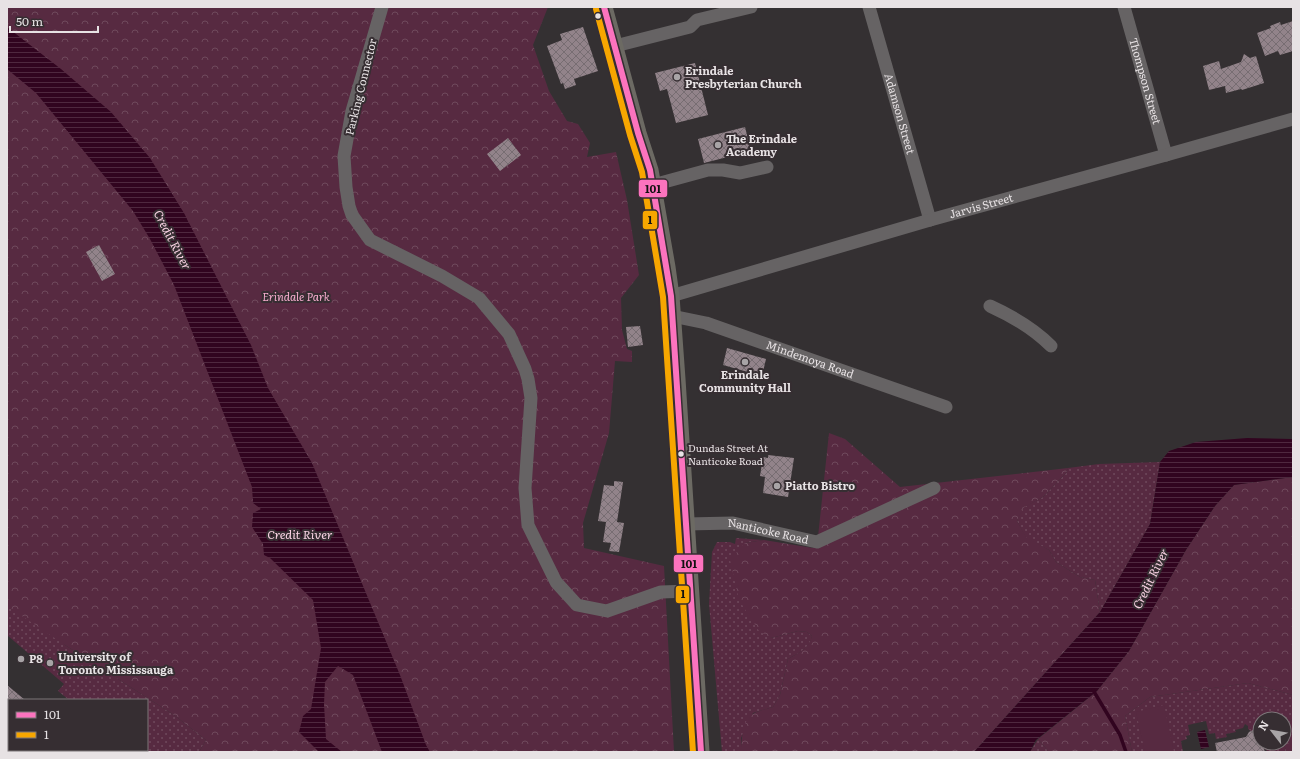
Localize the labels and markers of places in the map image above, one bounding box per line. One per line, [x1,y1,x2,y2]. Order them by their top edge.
unlabelled marker [593,11,603,21]
place label: Erindale Presbyterian Church [685,62,802,91]
marker: Erindale Presbyterian Church [672,72,682,82]
place label: The Erindale Academy [726,130,797,159]
marker: The Erindale Academy [713,140,723,150]
marker: Erindale Community Hall [740,357,750,367]
place label: Erindale Community Hall [699,366,791,395]
place label: Dundas Street At Nanticoke Road [688,440,768,468]
marker: Dundas Street At Nanticoke Road [676,449,686,459]
place label: Piatto Bistro [785,477,855,493]
marker: Piatto Bistro [772,481,782,491]
place label: University of Toronto Mississauga [58,648,174,677]
place label: P8 [29,650,43,666]
marker: P8 [16,654,26,664]
marker: University of Toronto Mississauga [45,658,55,668]

